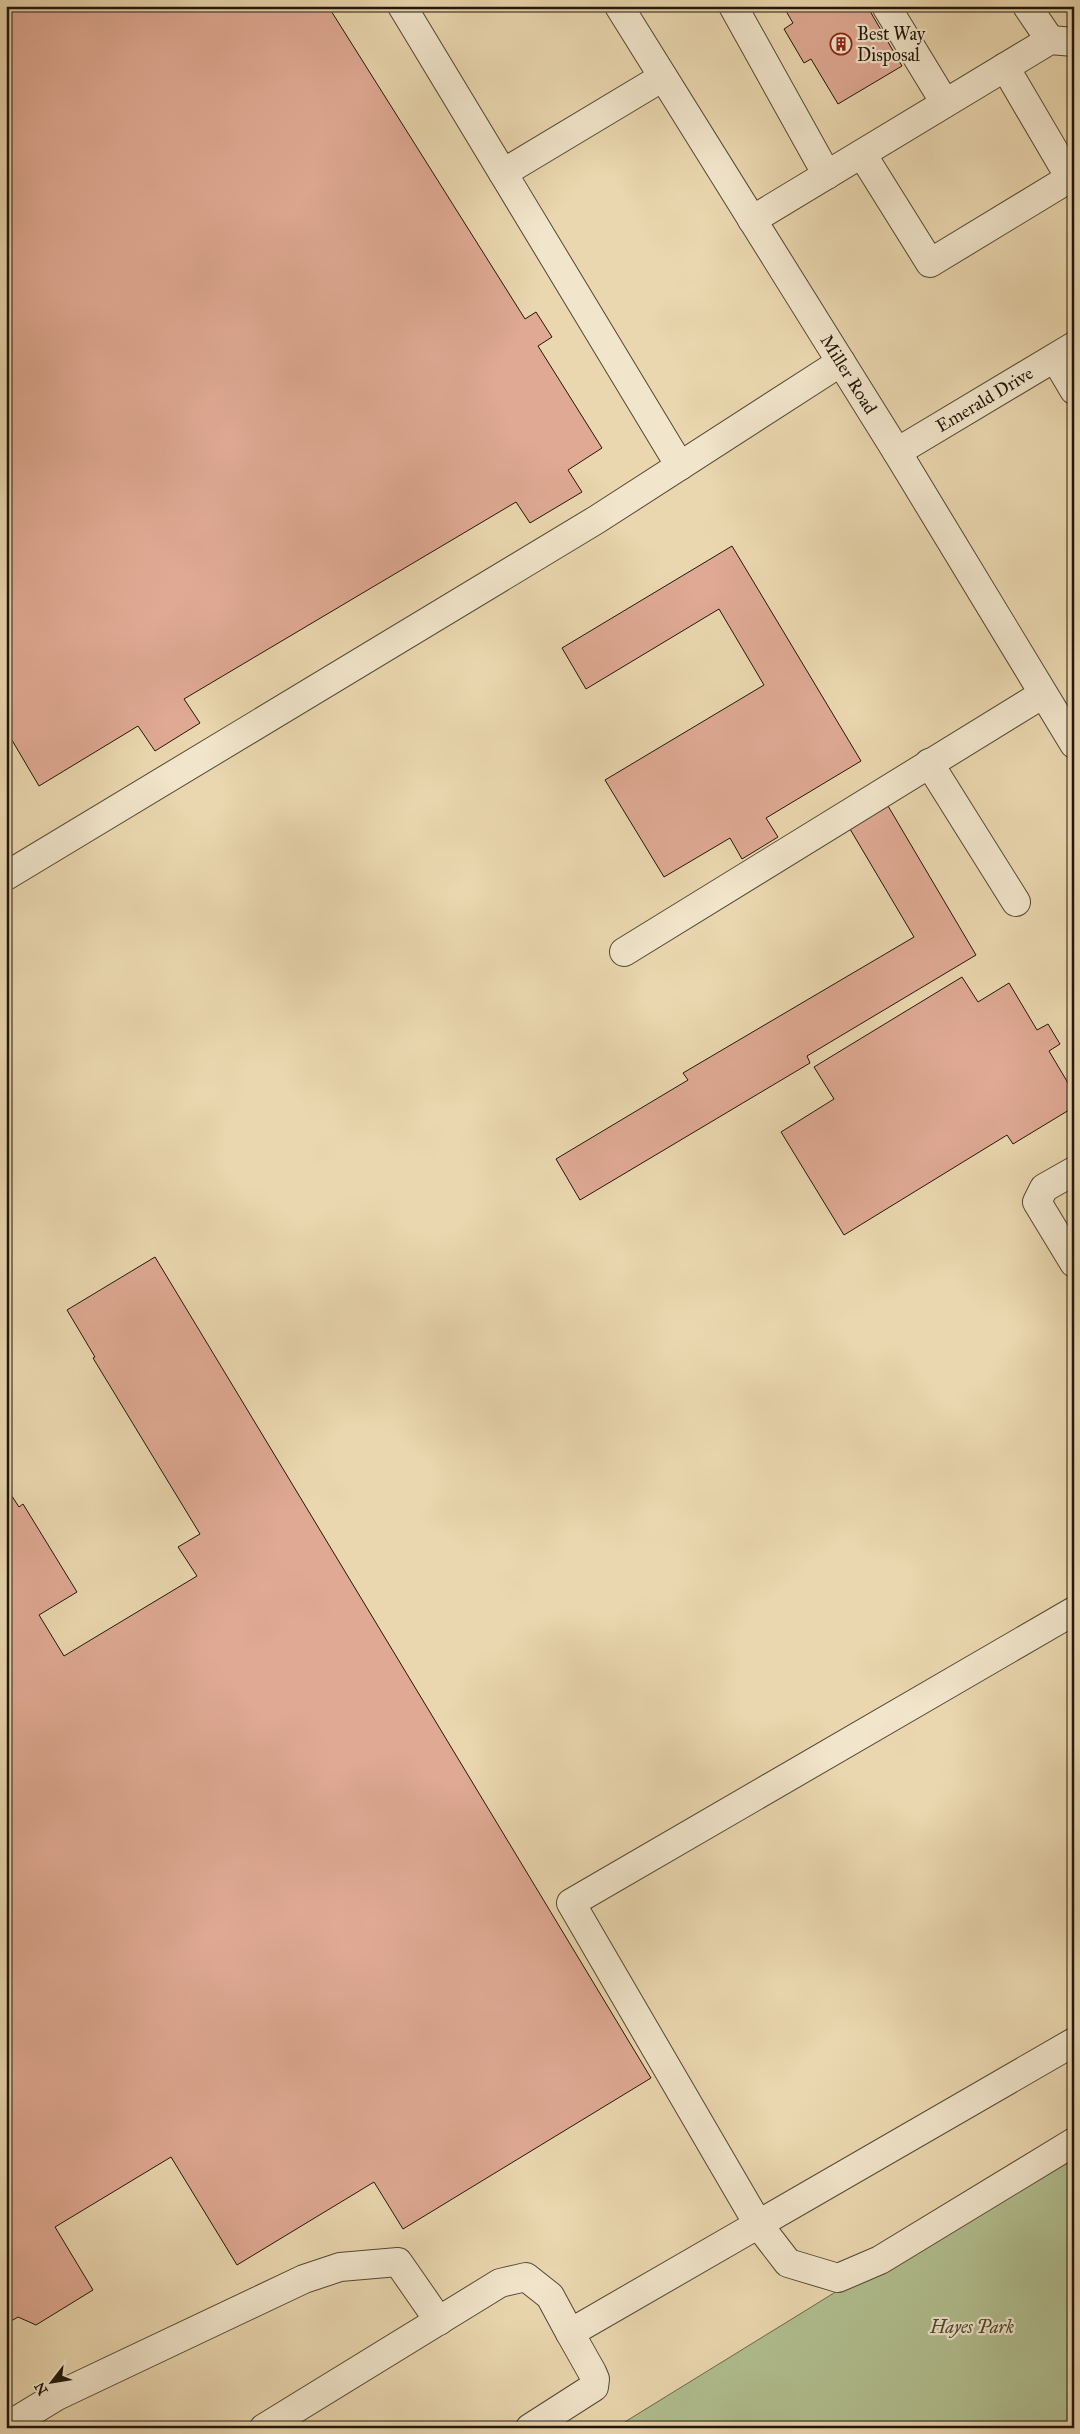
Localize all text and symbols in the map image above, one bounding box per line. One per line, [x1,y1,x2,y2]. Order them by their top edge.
place label: Best Way Disposal [857,23,926,66]
building icon: Best Way Disposal [829,32,853,56]
street label: Miller Road [816,330,882,418]
street label: Emerald Drive [932,362,1037,437]
park label: Hayes Park [929,2316,1014,2338]
north arrow [28,2356,78,2406]
text: N [31,2379,52,2398]

